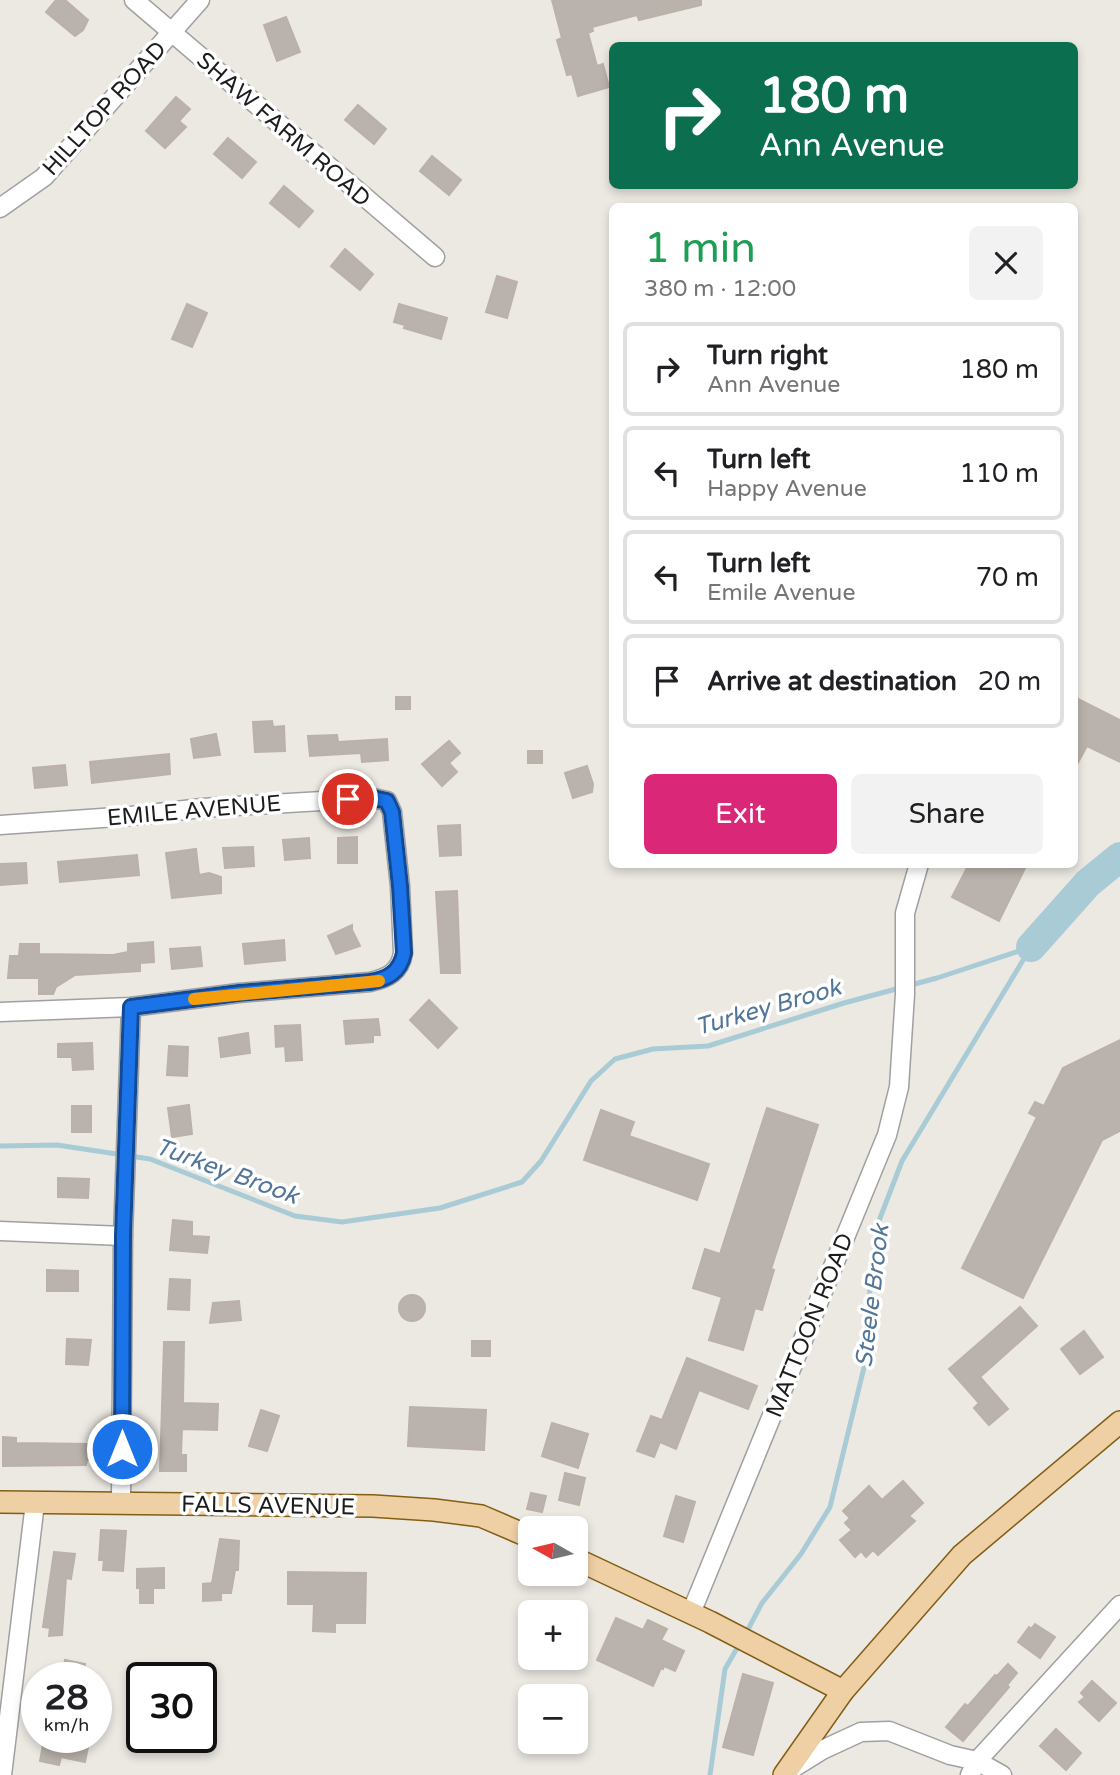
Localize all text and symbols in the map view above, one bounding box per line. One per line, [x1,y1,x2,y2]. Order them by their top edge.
street label: HILLTOP ROAD [37,36,173,182]
street label: SHAW FARM ROAD [191,46,376,213]
text: 180 m [759,67,909,126]
icon: right [644,70,735,161]
text: Ann Avenue [759,127,945,165]
text: 1 min [644,223,756,274]
button: close [969,226,1043,300]
text: 380 m · 12:00 [644,275,796,303]
text: Turn right [707,340,828,371]
icon: right [648,350,686,388]
text: 180 m [959,354,1039,385]
text: Ann Avenue [707,371,840,399]
text: Turn left [707,444,810,475]
icon: left [648,454,686,492]
text: 110 m [959,458,1039,489]
text: Happy Avenue [707,475,867,503]
text: Turn left [707,548,810,579]
icon: left [648,558,686,596]
text: 70 m [976,562,1039,593]
text: Emile Avenue [707,579,855,607]
icon: arrive [648,662,686,700]
text: Arrive at destination [707,666,957,697]
text: 20 m [978,666,1041,697]
pin [318,769,378,829]
button: Exit [644,774,837,854]
button: Share [851,774,1043,854]
icon: arrive [329,780,367,818]
street label: EMILE AVENUE [106,789,282,833]
water label: Turkey Brook [692,972,846,1042]
water label: Turkey Brook [151,1132,304,1211]
water label: Steele Brook [849,1221,896,1369]
street label: MATTOON ROAD [760,1229,860,1422]
position arrow [85,1412,159,1486]
street label: FALLS AVENUE [181,1490,355,1522]
north arrow [518,1516,588,1586]
map controls [518,1516,588,1754]
button: + [518,1600,588,1670]
speed limit sign: 30 [126,1662,217,1753]
text: 28 [45,1677,88,1719]
button: − [518,1684,588,1754]
text: km/h [44,1714,89,1736]

